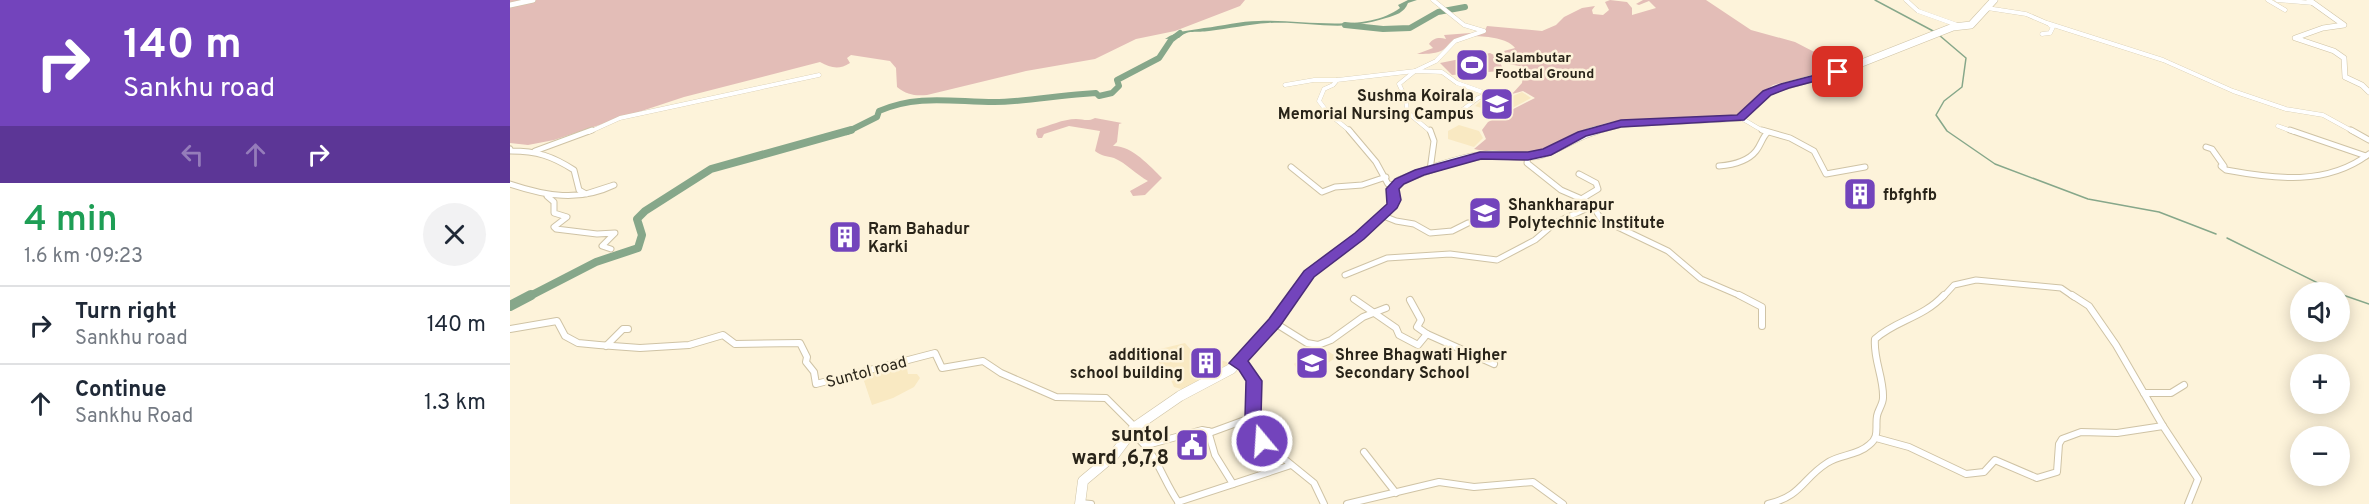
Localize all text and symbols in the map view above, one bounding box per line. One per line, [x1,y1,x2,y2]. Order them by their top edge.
text: 140 m [123,20,242,73]
icon: right [24,24,102,102]
pin [1812,46,1863,97]
sports icon: Salambutar Footbal Ground [1454,47,1490,83]
place label: Salambutar Footbal Ground [1495,50,1594,83]
icon: arrive [1821,55,1854,88]
text: Sankhu road [123,72,275,106]
school or university icon: Sushma Koirala Memorial Nursing Campus [1479,86,1515,122]
place label: Sushma Koirala Memorial Nursing Campus [1278,87,1474,125]
icon: left [176,138,209,171]
icon: ahead [239,138,272,171]
icon: right [302,138,335,171]
building icon: fbfghfb [1842,176,1878,212]
place label: fbfghfb [1883,186,1937,206]
school or university icon: Shankharapur Polytechnic Institute [1467,195,1503,231]
place label: Shankharapur Polytechnic Institute [1508,196,1665,234]
text: 4 min [24,198,118,244]
button: close [423,203,486,266]
building icon: Ram Bahadur Karki [827,219,863,255]
place label: Ram Bahadur Karki [868,220,970,258]
text: 1.6 km · 09:23 [24,244,143,270]
map controls [2290,282,2350,486]
button: sound [2290,282,2350,342]
text: Turn right [75,299,177,326]
icon: right [24,309,57,342]
text: 140 m [427,312,486,339]
text: Sankhu road [75,326,188,352]
building icon: additional school building [1188,345,1224,381]
school or university icon: Shree Bhagwati Higher Secondary School [1294,345,1330,381]
place label: additional school building [1070,346,1183,384]
place label: Shree Bhagwati Higher Secondary School [1335,346,1507,384]
street label: Suntol road [824,353,909,393]
button: + [2290,354,2350,414]
text: Continue [75,377,166,404]
icon: ahead [24,387,57,420]
text: 1.3 km [424,390,486,417]
text: Sankhu Road [75,404,193,430]
position arrow [1230,409,1294,473]
place label: suntol ward ,6,7,8 [1071,423,1169,472]
button: − [2290,426,2350,486]
public building icon: suntol ward ,6,7,8 [1174,427,1210,463]

